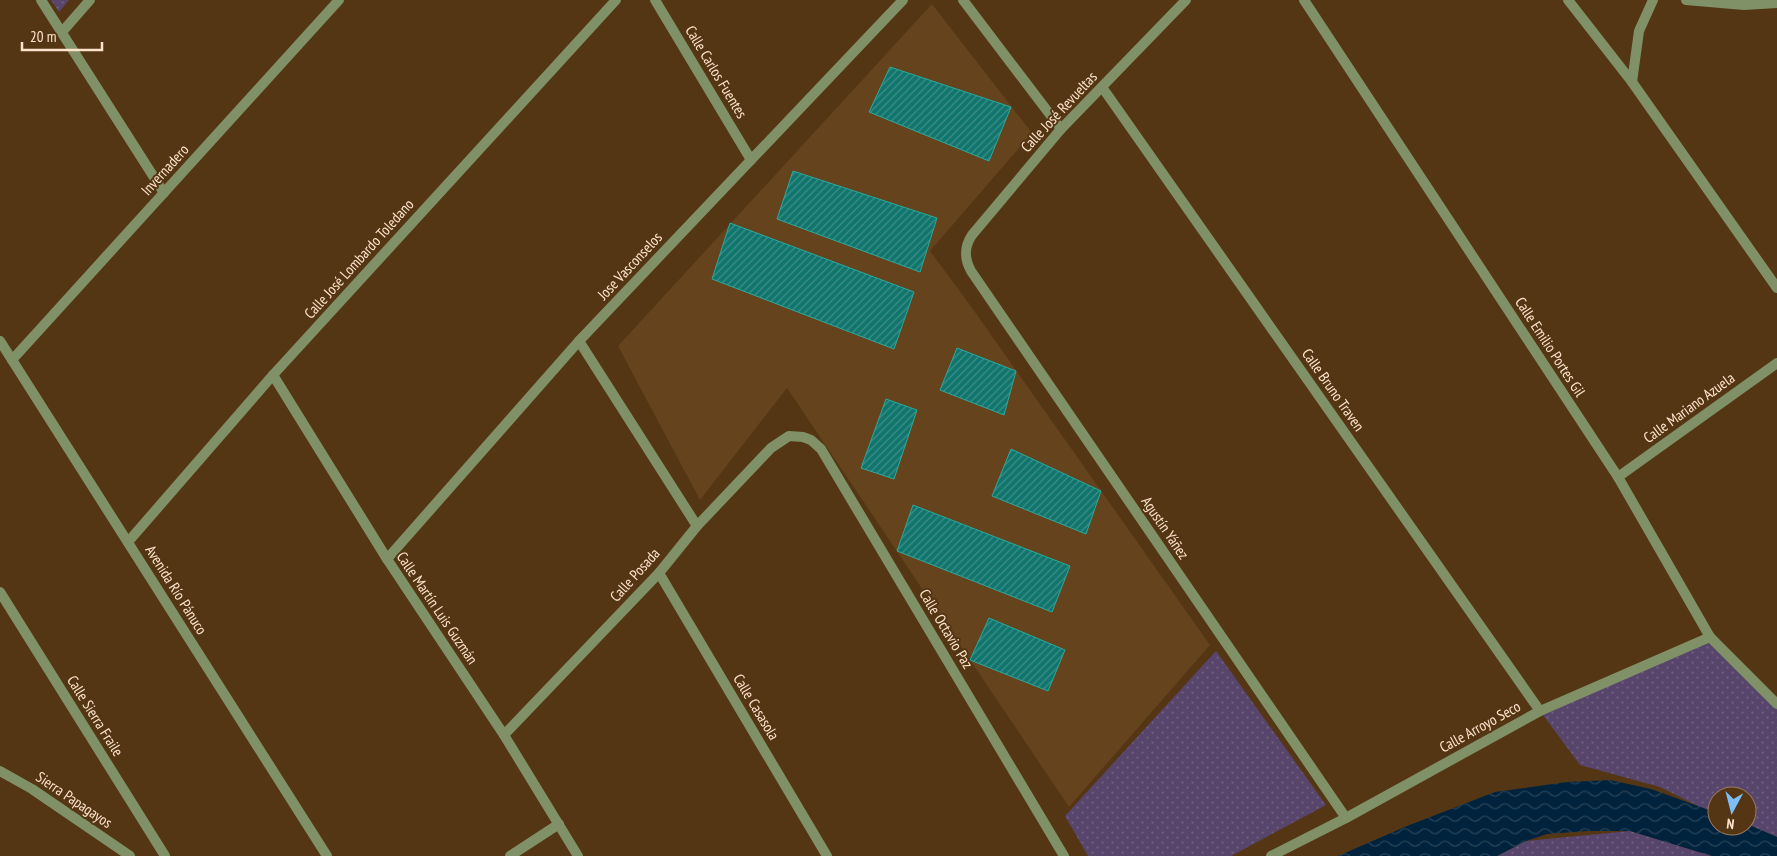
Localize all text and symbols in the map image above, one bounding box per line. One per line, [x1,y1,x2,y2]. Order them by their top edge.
scale bar [22,20,102,52]
street label: Calle Carlos Fuentes [681,22,752,122]
text: 20 m [30,27,56,46]
street label: Calle José Revueltas [1016,67,1101,156]
street label: Invernadero [137,140,192,199]
street label: Calle José Lombardo Toledano [300,195,417,322]
street label: Jose Vasconselos [593,228,666,304]
street label: Calle Emilio Portes Gil [1511,293,1590,400]
street label: Calle Bruno Traven [1298,345,1369,435]
street label: Calle Mariano Azuela [1639,368,1738,447]
street label: Agustín Yáñez [1137,493,1193,563]
street label: Avenida Río Pánuco [141,542,211,638]
street label: Calle Posada [606,544,664,605]
street label: Calle Martín Luis Guzmán [393,548,482,668]
street label: Calle Octavio Paz [915,586,978,672]
street label: Calle Casasola [729,670,784,743]
street label: Calle Sierra Fraile [63,672,128,760]
street label: Calle Arroyo Seco [1436,697,1524,757]
street label: Sierra Papagayos [33,767,116,832]
north arrow [1707,786,1757,836]
text: N [1726,815,1735,833]

